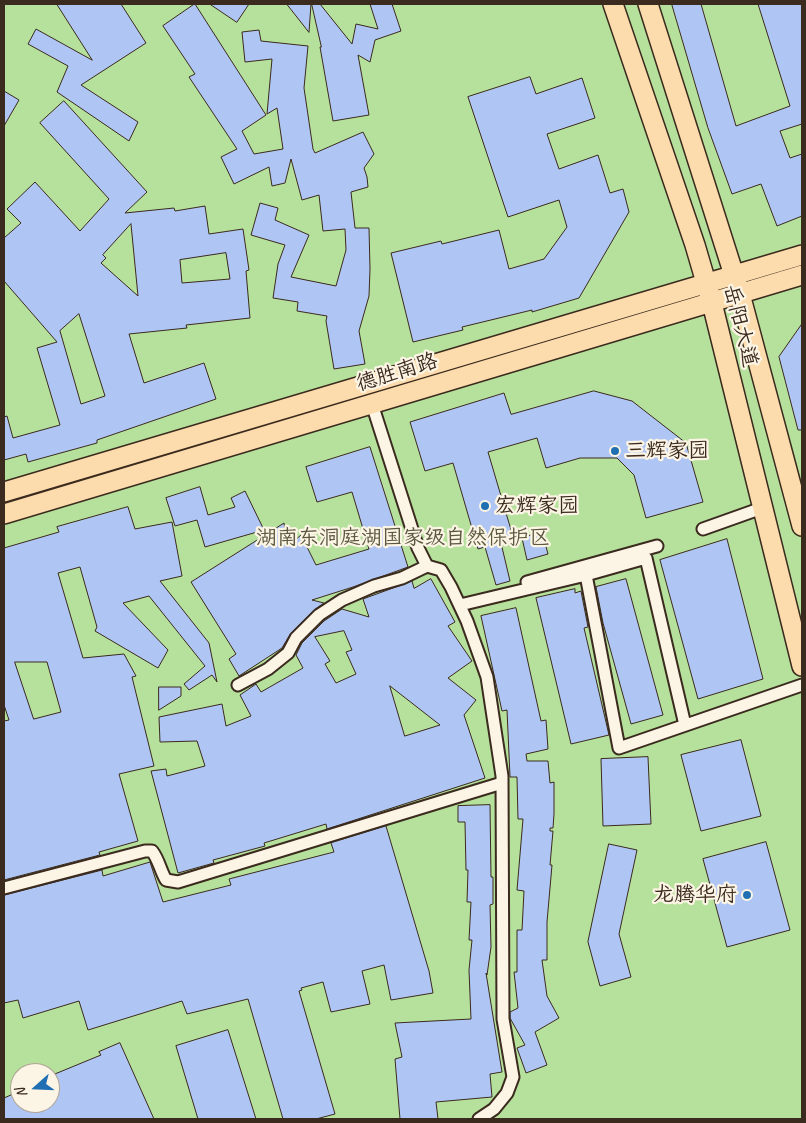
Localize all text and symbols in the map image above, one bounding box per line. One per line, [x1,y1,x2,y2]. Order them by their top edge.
street label: 岳阳大道 [718,282,762,370]
street label: 德胜南路 [353,349,441,397]
place label: 三辉家园 [625,438,709,464]
marker: 三辉家园 [609,445,621,457]
place label: 宏辉家园 [495,493,579,519]
marker: 宏辉家园 [479,500,491,512]
park label: 湖南东洞庭湖国家级自然保护区 [256,525,550,551]
place label: 龙腾华府 [653,882,737,908]
marker: 龙腾华府 [741,889,753,901]
north arrow [10,1063,60,1113]
text: N [12,1086,31,1100]

